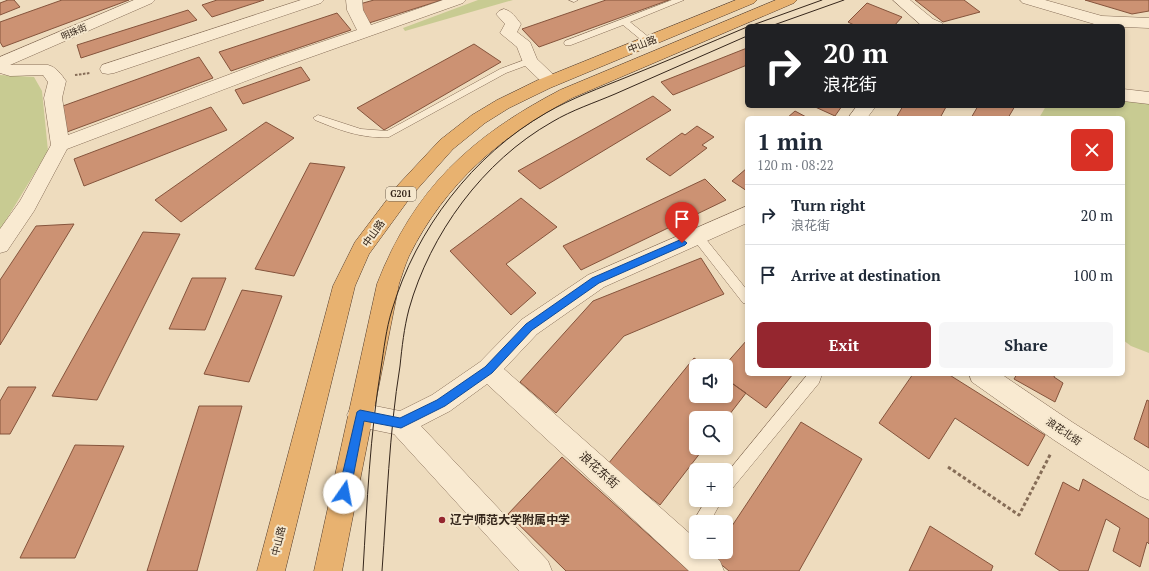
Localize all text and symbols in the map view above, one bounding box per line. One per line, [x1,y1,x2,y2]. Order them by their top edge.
street label: 明珠街 [59,21,89,43]
street label: 中山路 [626,33,659,56]
text: 20 m [823,34,888,71]
icon: right [757,40,809,92]
text: 浪花街 [823,72,877,96]
text: 1 min [757,125,823,157]
button: close [1071,129,1113,171]
text: 120 m · 08:22 [757,156,834,174]
road number: G201 [386,187,416,201]
text: Turn right [791,195,866,215]
pin [665,202,699,243]
icon: right [757,204,779,226]
text: 20 m [1080,205,1113,225]
icon: arrive [671,208,693,230]
text: 浪花街 [791,216,830,234]
street label: 中山路 [359,217,387,249]
icon: arrive [757,264,779,286]
text: Arrive at destination [791,265,941,285]
text: 100 m [1072,265,1113,285]
button: Exit [757,322,931,368]
button: Share [939,322,1113,368]
map controls [689,359,733,559]
button: sound [689,359,733,403]
button: search [689,411,733,455]
street label: 浪花北街 [1044,415,1084,448]
street label: 浪花东街 [576,448,622,491]
button: + [689,463,733,507]
position arrow [323,472,365,514]
place label: 辽宁师范大学附属中学 [450,512,570,527]
marker: 辽宁师范大学附属中学 [437,515,447,525]
button: − [689,515,733,559]
street label: 中山路 [269,525,288,557]

